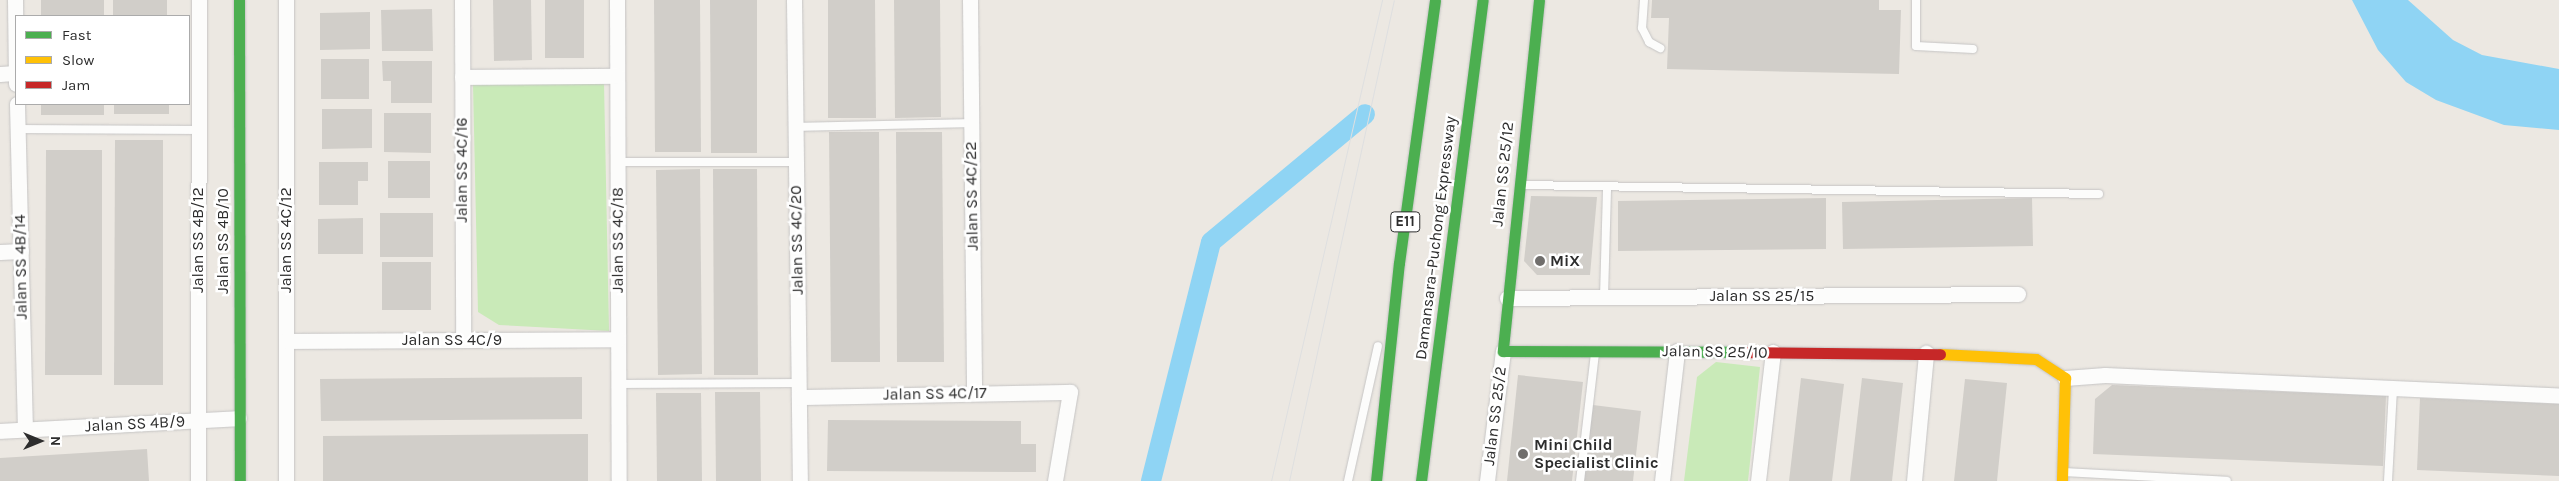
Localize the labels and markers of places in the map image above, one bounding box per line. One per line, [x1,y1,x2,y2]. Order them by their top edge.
place label: MiX [1550,251,1580,271]
marker: MiX [1534,255,1546,267]
place label: Mini Child Specialist Clinic [1534,435,1658,473]
marker: Mini Child Specialist Clinic [1516,447,1530,461]

